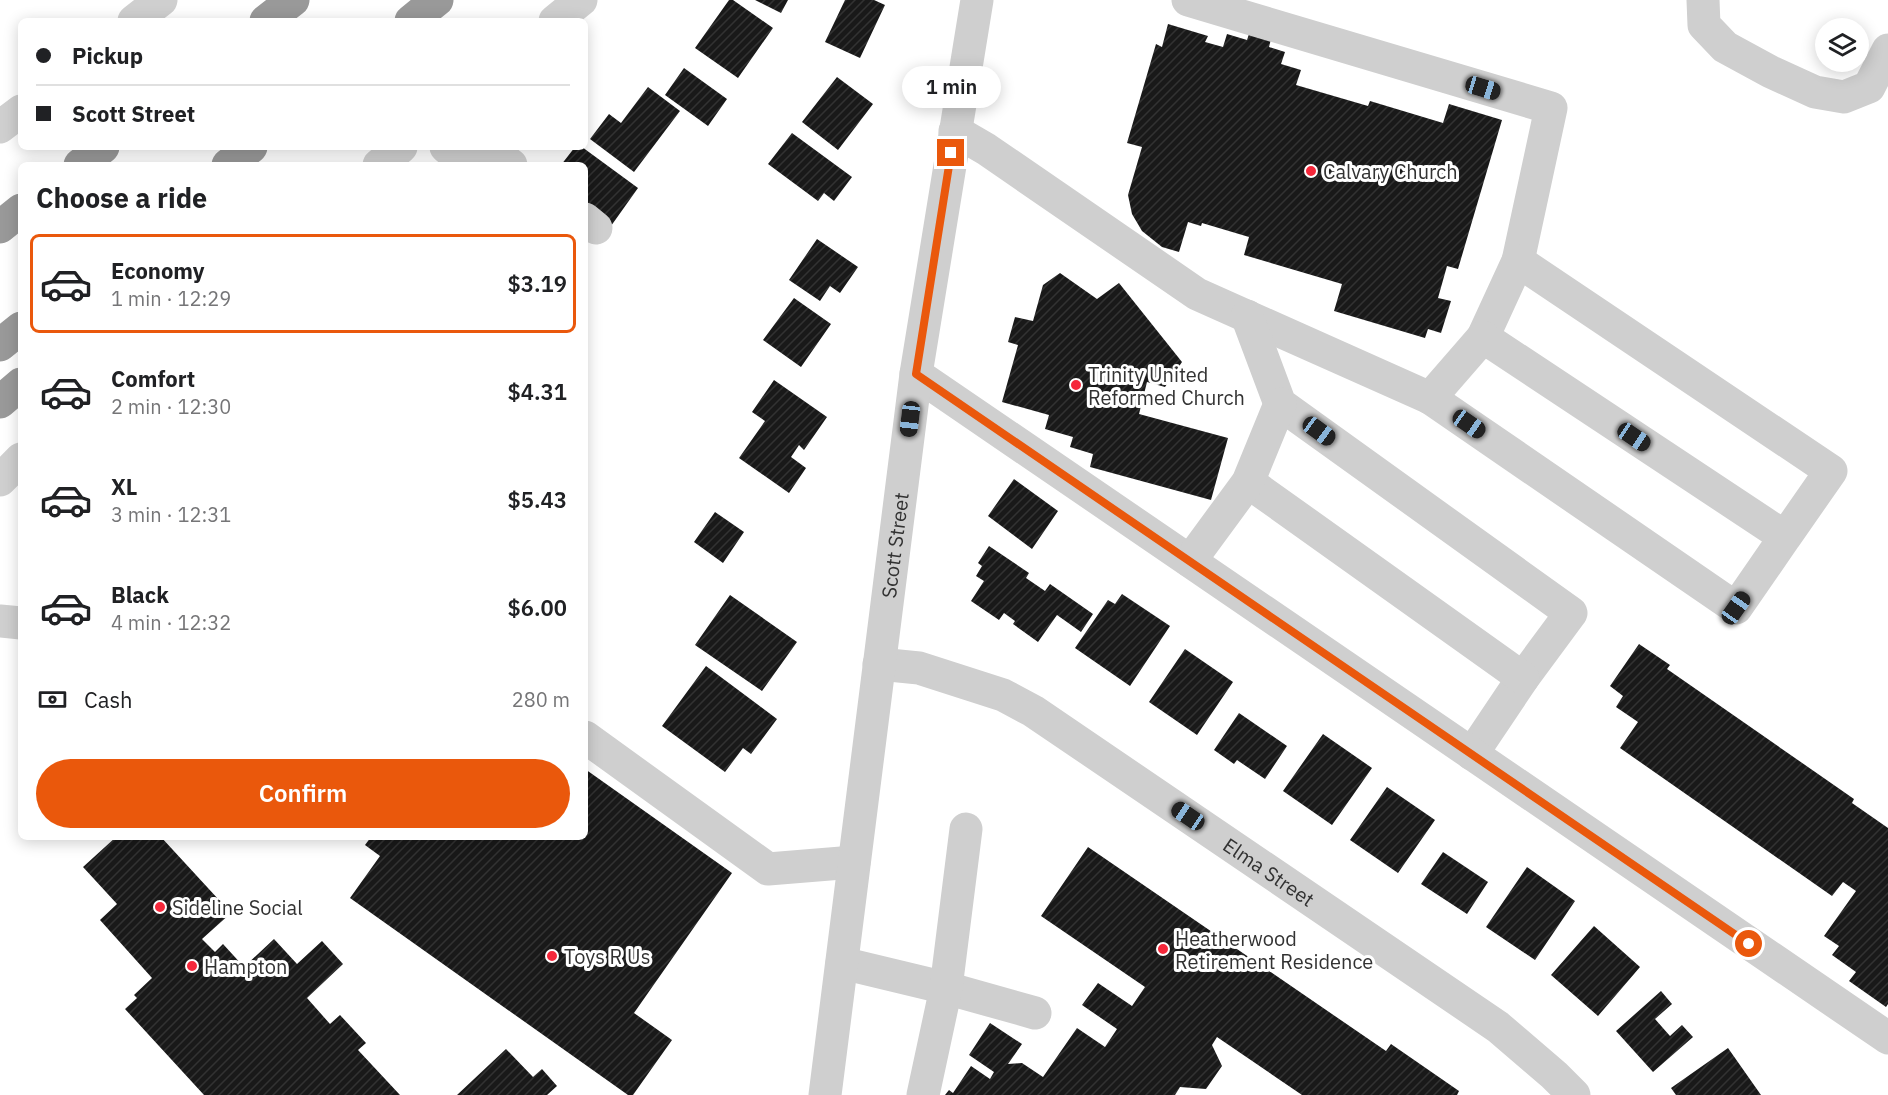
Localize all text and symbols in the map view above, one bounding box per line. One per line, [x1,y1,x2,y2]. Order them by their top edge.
map controls [1815,18,1869,72]
button: layers [1815,18,1869,72]
text: Pickup [72,41,143,70]
callout: 1 min [902,66,1000,108]
text: 1 min [926,73,977,100]
car [1463,74,1503,102]
text: Scott Street [72,99,195,128]
route end [937,139,964,166]
place label: Calvary Church [1323,158,1458,185]
marker: Calvary Church [1304,164,1318,178]
text: Choose a ride [36,180,207,215]
text: Economy [111,256,205,285]
icon: car [39,257,93,311]
text: $3.19 [508,269,567,298]
text: 1 min · 12:29 [111,285,231,312]
place label: Trinity United Reformed Church [1088,361,1245,411]
text: Comfort [111,364,195,393]
icon: car [39,365,93,419]
text: $4.31 [508,377,567,406]
marker: Trinity United Reformed Church [1069,378,1083,392]
text: 2 min · 12:30 [111,393,231,420]
car [899,400,921,438]
car [1449,406,1489,442]
car [1299,413,1339,449]
car [1614,419,1654,455]
text: XL [111,472,137,501]
icon: car [39,473,93,527]
text: $5.43 [508,485,567,514]
street label: Scott Street [874,491,914,600]
text: 3 min · 12:31 [111,501,231,528]
text: Black [111,580,169,609]
icon: car [39,581,93,635]
car [1718,588,1754,628]
text: $6.00 [508,593,567,622]
text: 4 min · 12:32 [111,609,231,636]
icon: cash [36,683,69,716]
text: Cash [84,685,133,714]
text: 280 m [512,686,570,713]
button: Confirm [36,759,570,828]
car [1168,798,1208,834]
street label: Elma Street [1218,831,1320,912]
place label: Sideline Social [172,894,303,921]
marker: Sideline Social [153,900,167,914]
place label: Heatherwood Retirement Residence [1175,925,1373,975]
route start [1735,930,1762,957]
marker: Heatherwood Retirement Residence [1156,942,1170,956]
place label: Toys R Us [564,943,650,970]
marker: Toys R Us [545,949,559,963]
place label: Hampton [204,953,287,980]
marker: Hampton [185,959,199,973]

